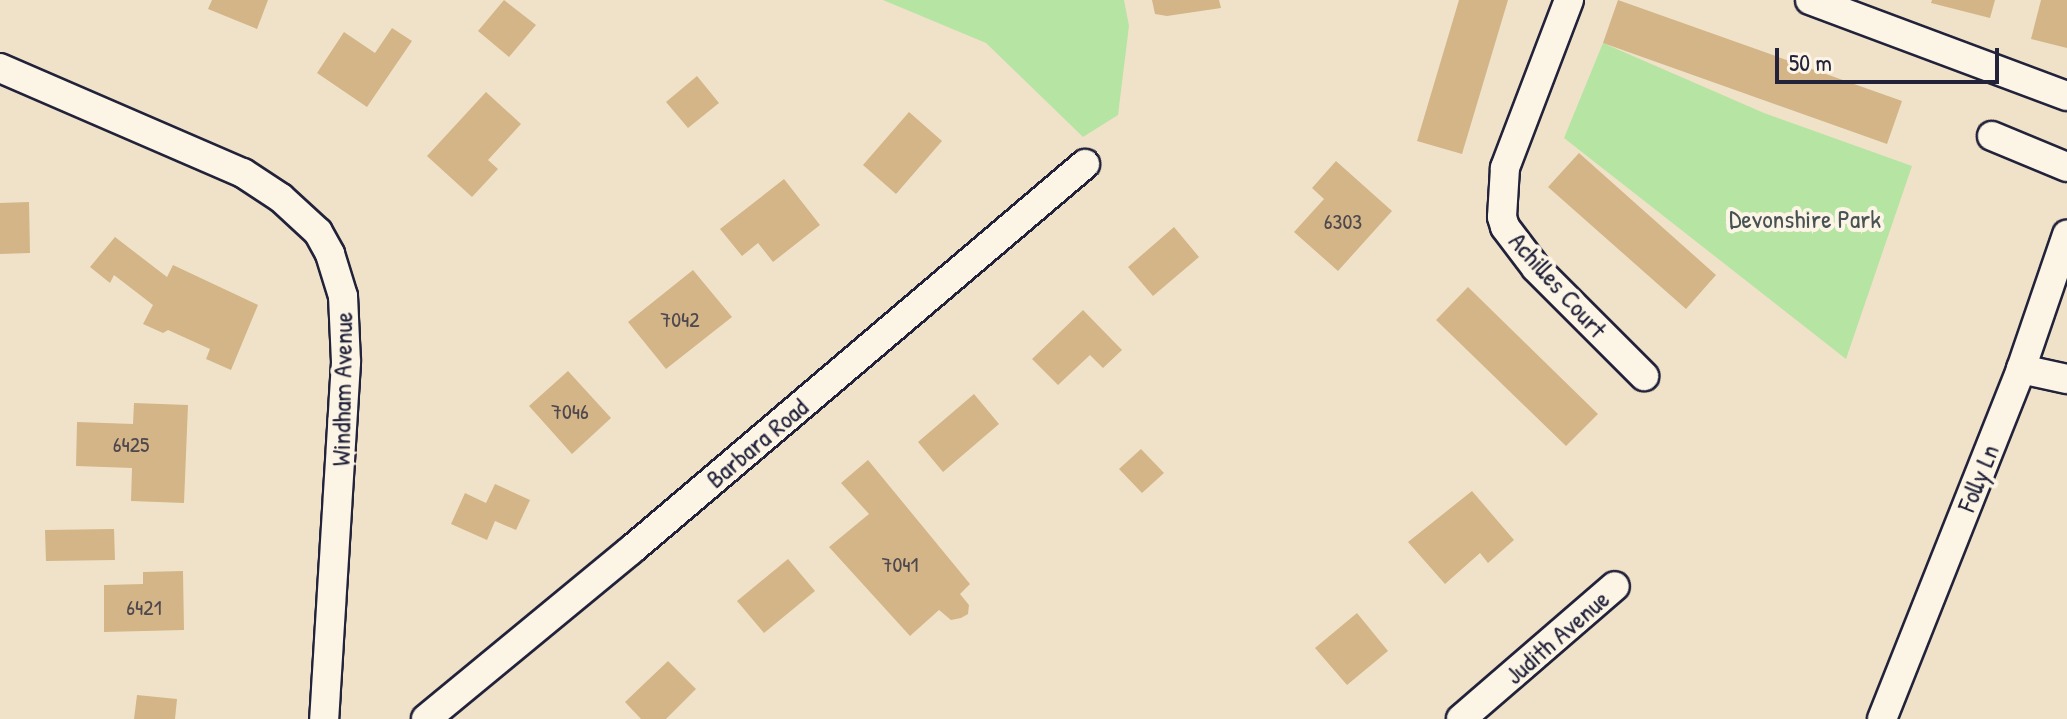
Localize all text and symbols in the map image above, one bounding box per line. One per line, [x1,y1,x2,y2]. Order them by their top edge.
scale bar [1779,32,2003,82]
text: 50 m [1789,46,1832,78]
park label: Devonshire Park [1729,203,1881,235]
house number: 6303 [1324,209,1362,235]
street label: Achilles Court [1503,226,1613,344]
house number: 7042 [660,307,700,333]
street label: Windham Avenue [325,312,359,466]
street label: Barbara Road [700,391,814,495]
house number: 7046 [551,399,589,425]
house number: 6425 [113,432,149,458]
street label: Folly Ln [1950,440,2006,516]
house number: 7041 [882,552,918,578]
street label: Judith Avenue [1499,583,1615,691]
house number: 6421 [126,595,162,621]

